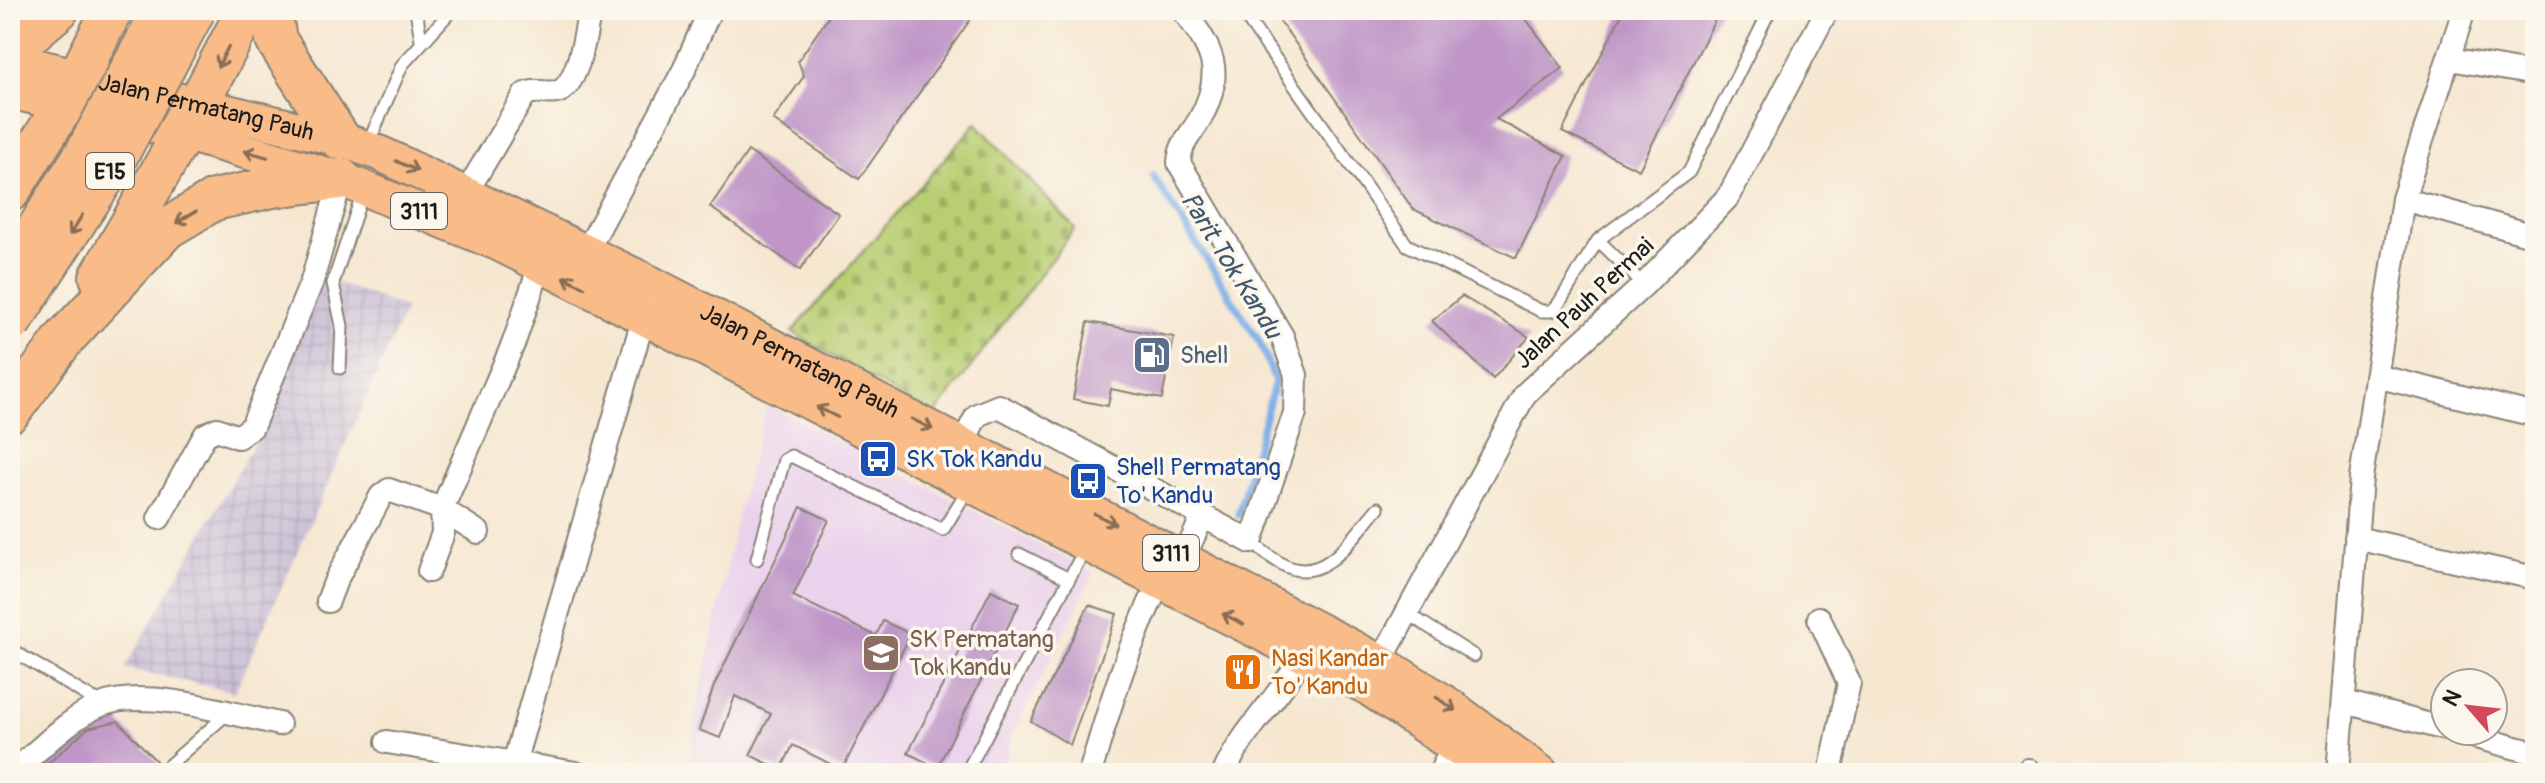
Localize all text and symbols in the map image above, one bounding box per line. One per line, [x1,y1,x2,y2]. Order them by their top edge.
one-way arrow [214,45,230,68]
street label: Jalan Permatang Pauh [96,68,317,147]
one-way arrow [243,146,269,161]
road number: E15 [86,153,134,189]
one-way arrow [395,159,419,174]
water label: Parit Tok Kandu [1173,186,1290,346]
road number: 3111 [391,193,447,229]
one-way arrow [175,209,198,225]
one-way arrow [67,213,83,236]
street label: Jalan Pauh Permai [1509,232,1660,375]
one-way arrow [562,274,586,290]
street label: Jalan Permatang Pauh [695,297,904,425]
fuel station icon: Shell [1131,334,1173,376]
place label: Shell [1180,341,1229,370]
one-way arrow [816,404,840,420]
one-way arrow [910,416,934,432]
bus stop icon: SK Tok Kandu [857,438,899,480]
place label: SK Tok Kandu [906,445,1042,474]
place label: Shell Permatang To' Kandu [1116,453,1281,510]
bus stop icon: Shell Permatang To' Kandu [1067,460,1109,502]
one-way arrow [1093,511,1117,527]
road number: 3111 [1143,535,1199,571]
one-way arrow [1222,611,1246,626]
place label: SK Permatang Tok Kandu [909,625,1054,682]
school or university icon: SK Permatang Tok Kandu [860,632,902,674]
place label: Nasi Kandar To' Kandu [1271,644,1389,701]
restaurant icon: Nasi Kandar To' Kandu [1222,651,1264,693]
north arrow [2429,667,2509,747]
text: N [2436,685,2468,711]
one-way arrow [1434,696,1456,712]

